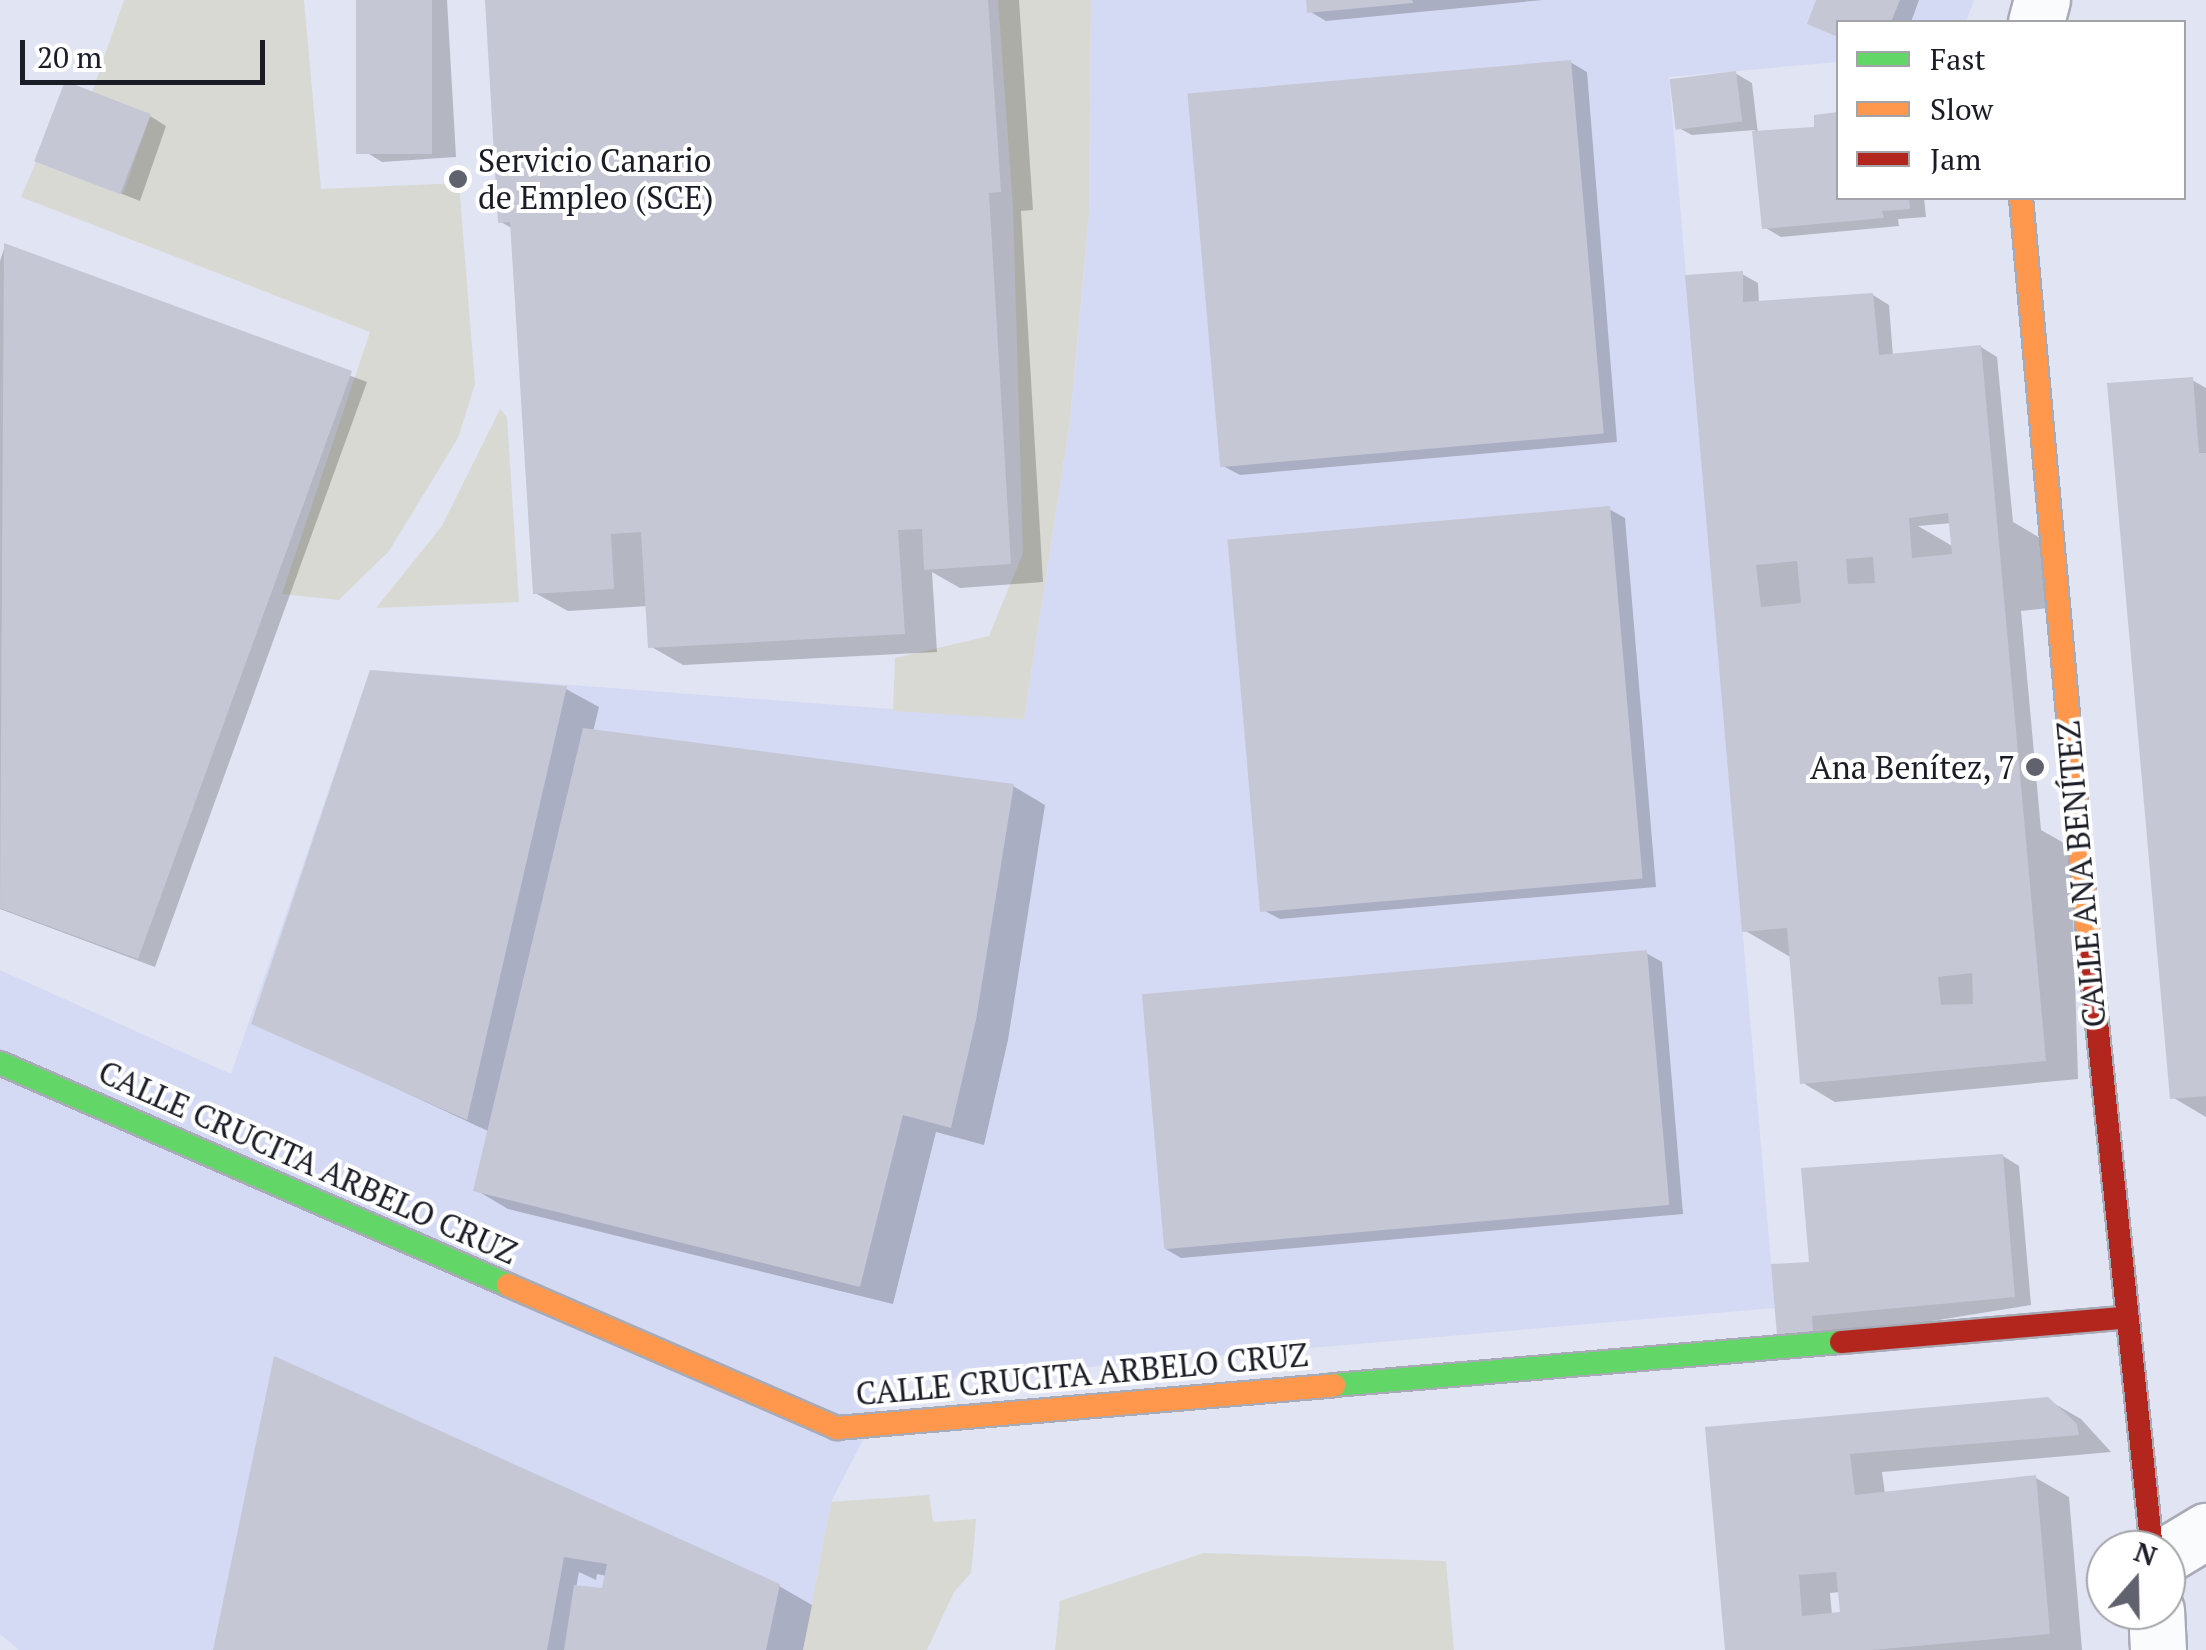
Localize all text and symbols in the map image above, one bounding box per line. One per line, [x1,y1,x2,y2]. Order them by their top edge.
scale bar [25,20,270,82]
legend [1836,20,2186,200]
text: 20 m [37,37,102,77]
text: Fast [1930,39,1986,79]
text: Slow [1930,89,1993,129]
text: Jam [1930,139,1981,179]
place label: Servicio Canario de Empleo (SCE) [478,142,714,217]
marker: Servicio Canario de Empleo (SCE) [447,168,469,190]
street label: CALLE ANA BENÍTEZ [2048,718,2114,1030]
place label: Ana Benítez, 7 [1809,748,2015,786]
marker: Ana Benítez, 7 [2024,756,2046,778]
street label: CALLE CRUCITA ARBELO CRUZ [92,1052,524,1272]
street label: CALLE CRUCITA ARBELO CRUZ [854,1335,1310,1413]
north arrow [2086,1530,2186,1630]
text: N [2129,1532,2162,1574]

